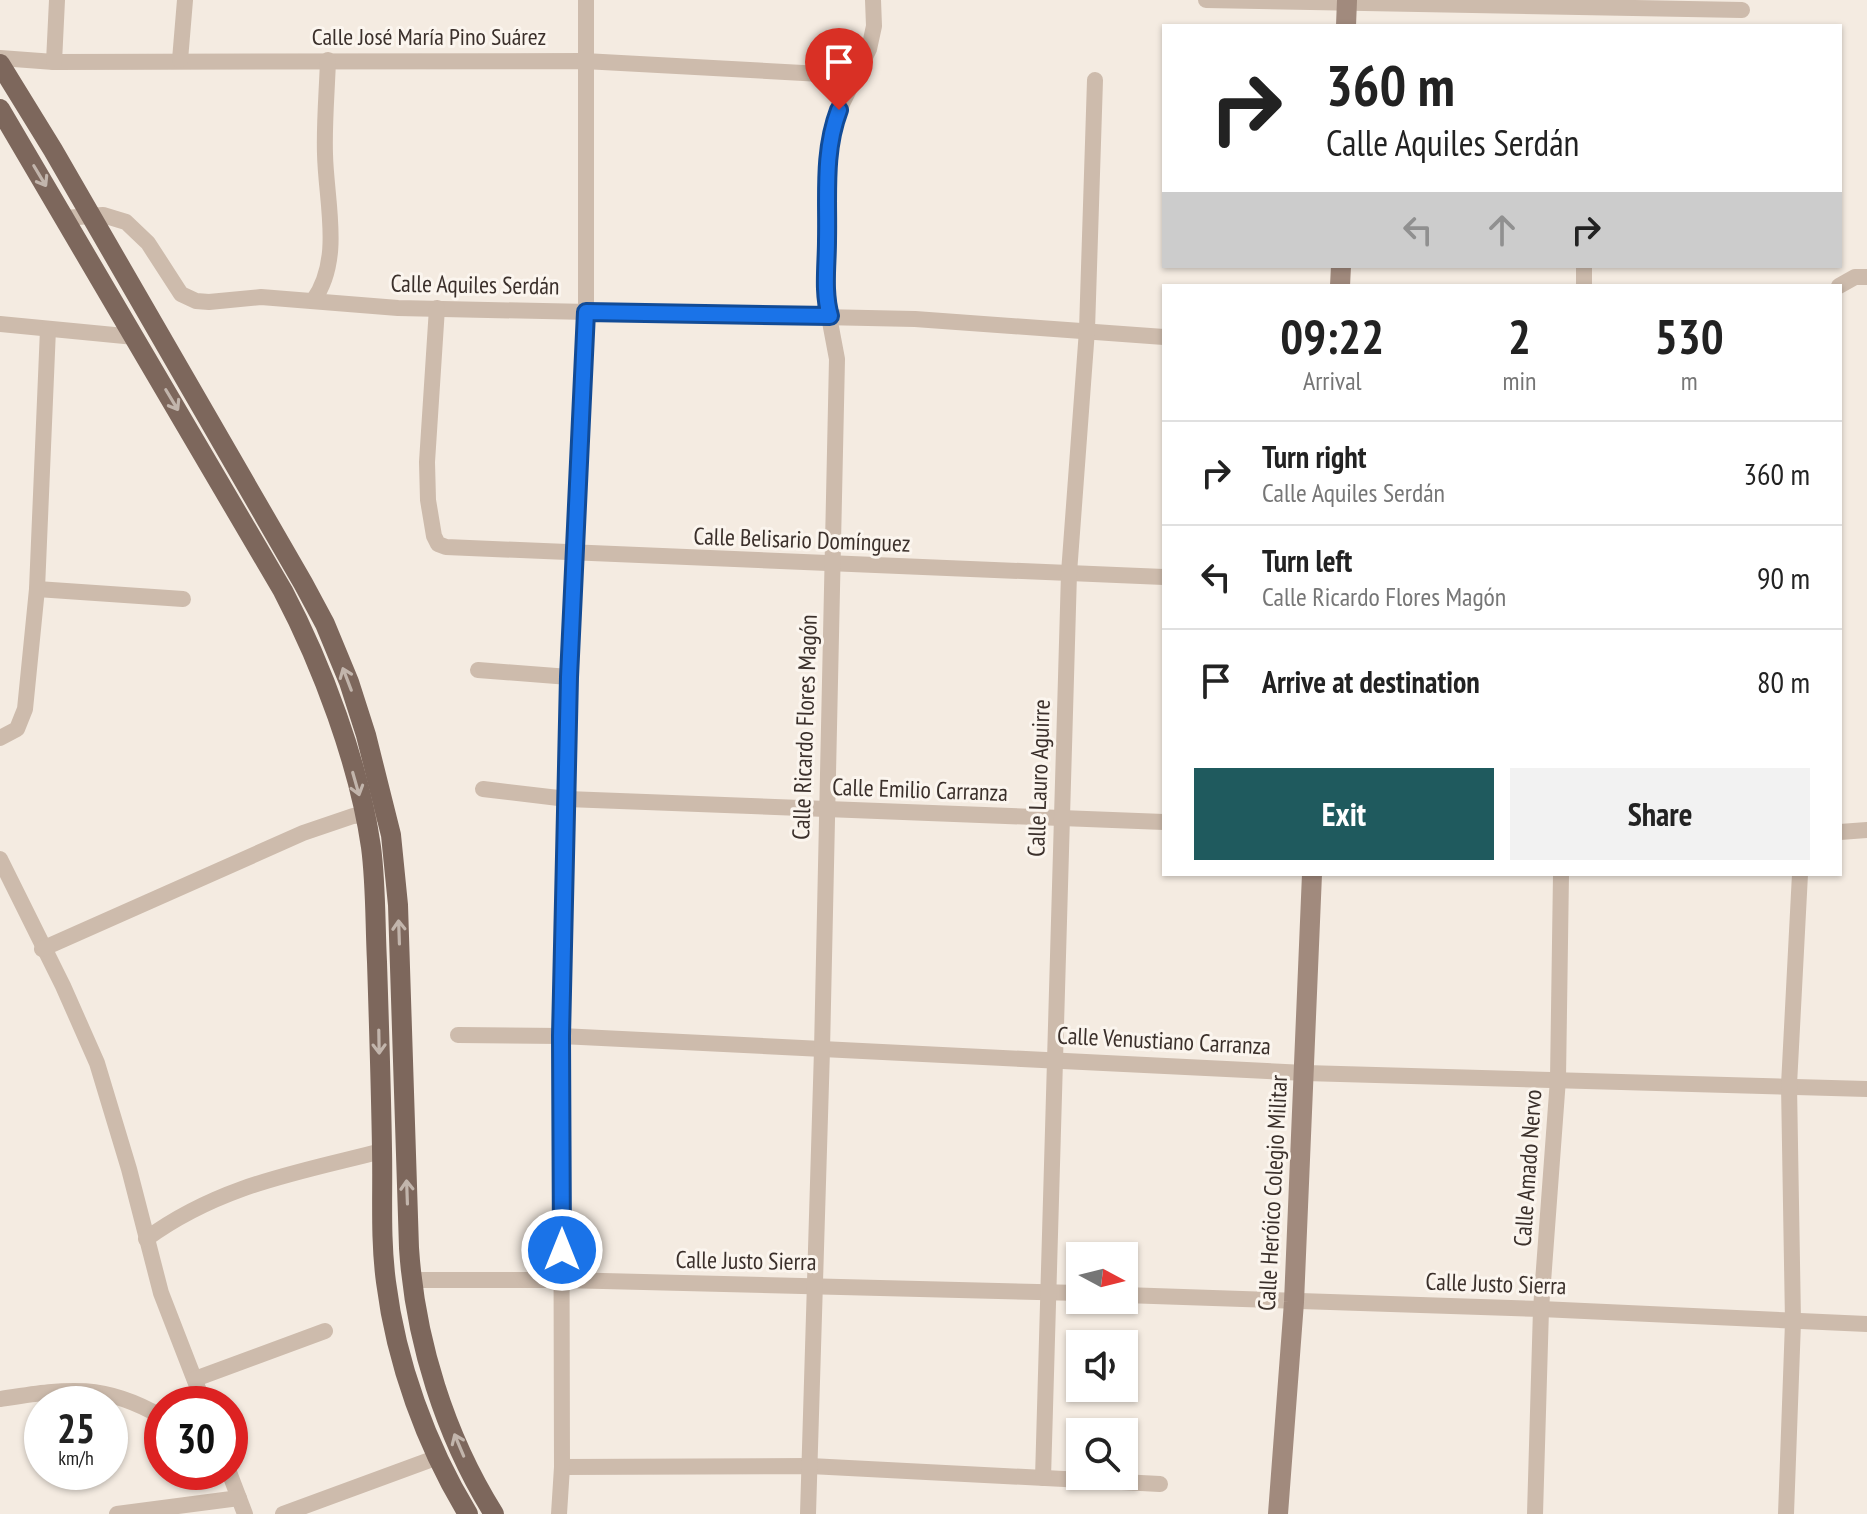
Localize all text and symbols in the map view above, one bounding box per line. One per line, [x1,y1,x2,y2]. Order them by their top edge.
street label: Calle José María Pino Suárez [312,21,546,52]
pin [805,28,873,110]
icon: arrive [817,40,861,84]
text: 360 m [1326,49,1455,121]
icon: right [1194,56,1298,160]
text: Calle Aquiles Serdán [1326,119,1579,166]
one-way arrow [32,164,48,187]
icon: left [1396,208,1440,252]
icon: ahead [1480,208,1524,252]
icon: right [1564,208,1608,252]
street label: Calle Aquiles Serdán [390,268,560,301]
text: 09:22 [1280,305,1384,367]
text: 2 [1508,305,1531,367]
text: 530 [1655,305,1724,367]
text: Arrival [1303,364,1362,397]
text: min [1502,364,1536,397]
text: m [1681,364,1698,397]
one-way arrow [165,388,181,411]
text: Turn right [1262,437,1366,476]
icon: right [1194,451,1238,495]
text: 360 m [1744,454,1810,493]
text: Calle Aquiles Serdán [1262,476,1445,509]
street label: Calle Belisario Domínguez [693,520,911,559]
text: Turn left [1262,541,1352,580]
icon: left [1194,555,1238,599]
text: 90 m [1757,558,1810,597]
text: Calle Ricardo Flores Magón [1262,580,1506,613]
street label: Calle Ricardo Flores Magón [785,614,824,840]
icon: arrive [1194,659,1238,703]
text: Arrive at destination [1262,662,1480,701]
text: 80 m [1757,662,1810,701]
one-way arrow [339,667,353,692]
street label: Calle Lauro Aguirre [1020,699,1057,857]
button: Exit [1194,768,1494,860]
button: Share [1510,768,1810,860]
one-way arrow [349,771,364,797]
street label: Calle Emilio Carranza [832,771,1008,808]
one-way arrow [392,919,407,946]
street label: Calle Venustiano Carranza [1056,1019,1272,1062]
one-way arrow [372,1028,387,1055]
street label: Calle Heróico Colegio Militar [1251,1074,1294,1312]
street label: Calle Amado Nervo [1507,1088,1548,1248]
one-way arrow [400,1179,415,1206]
position arrow [520,1208,604,1292]
north arrow [1066,1242,1138,1314]
map controls [1066,1242,1138,1490]
street label: Calle Justo Sierra [675,1244,817,1277]
street label: Calle Justo Sierra [1425,1266,1567,1301]
button: sound [1066,1330,1138,1402]
speed limit sign: 30 [144,1386,248,1490]
text: 25 [57,1402,95,1454]
button: search [1066,1418,1138,1490]
one-way arrow [450,1433,465,1458]
text: km/h [58,1445,94,1471]

